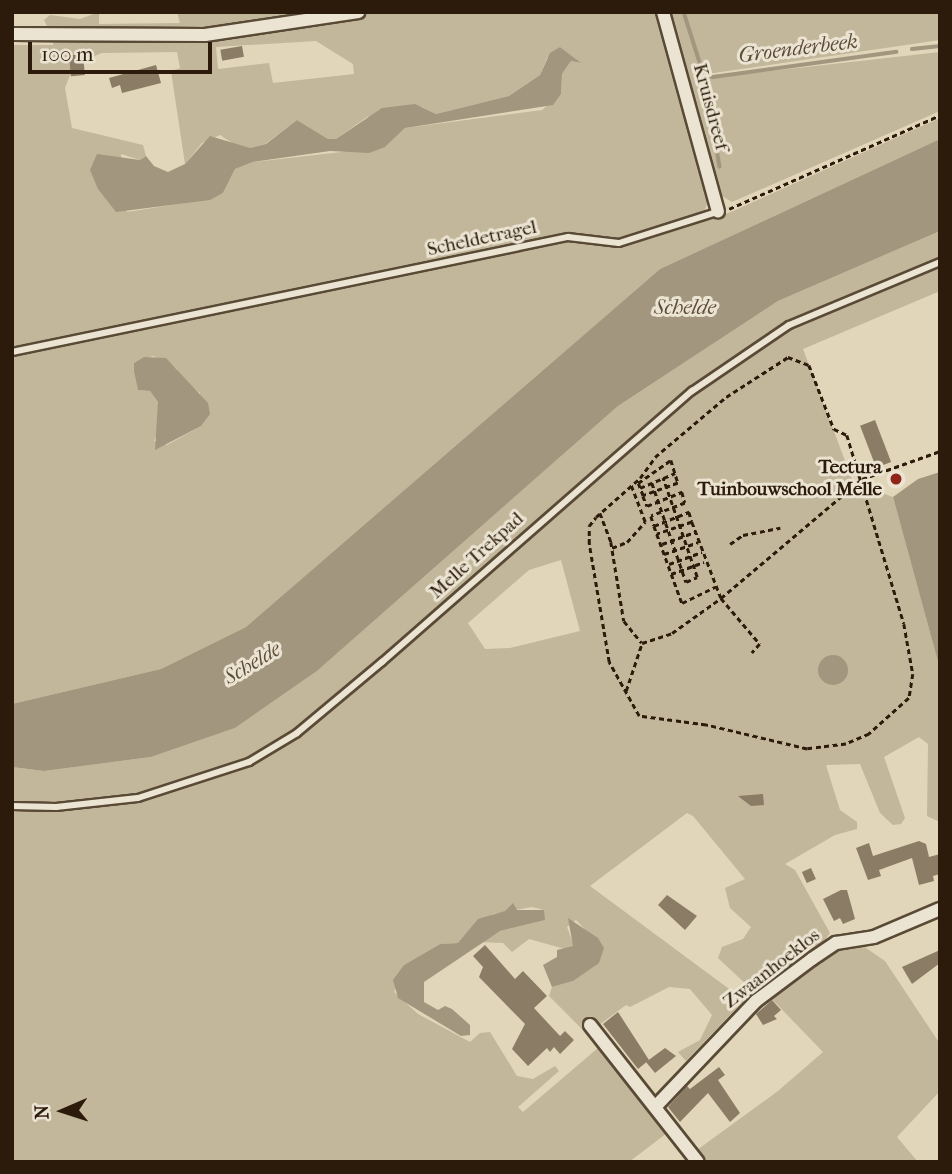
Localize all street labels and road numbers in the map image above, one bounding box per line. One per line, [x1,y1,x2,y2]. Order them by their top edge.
street label: Kruisdreef [688,61,732,153]
street label: Scheldetragel [425,216,539,262]
street label: Melle Trekpad [425,508,529,604]
street label: Zwaanhoeklos [719,924,825,1014]

